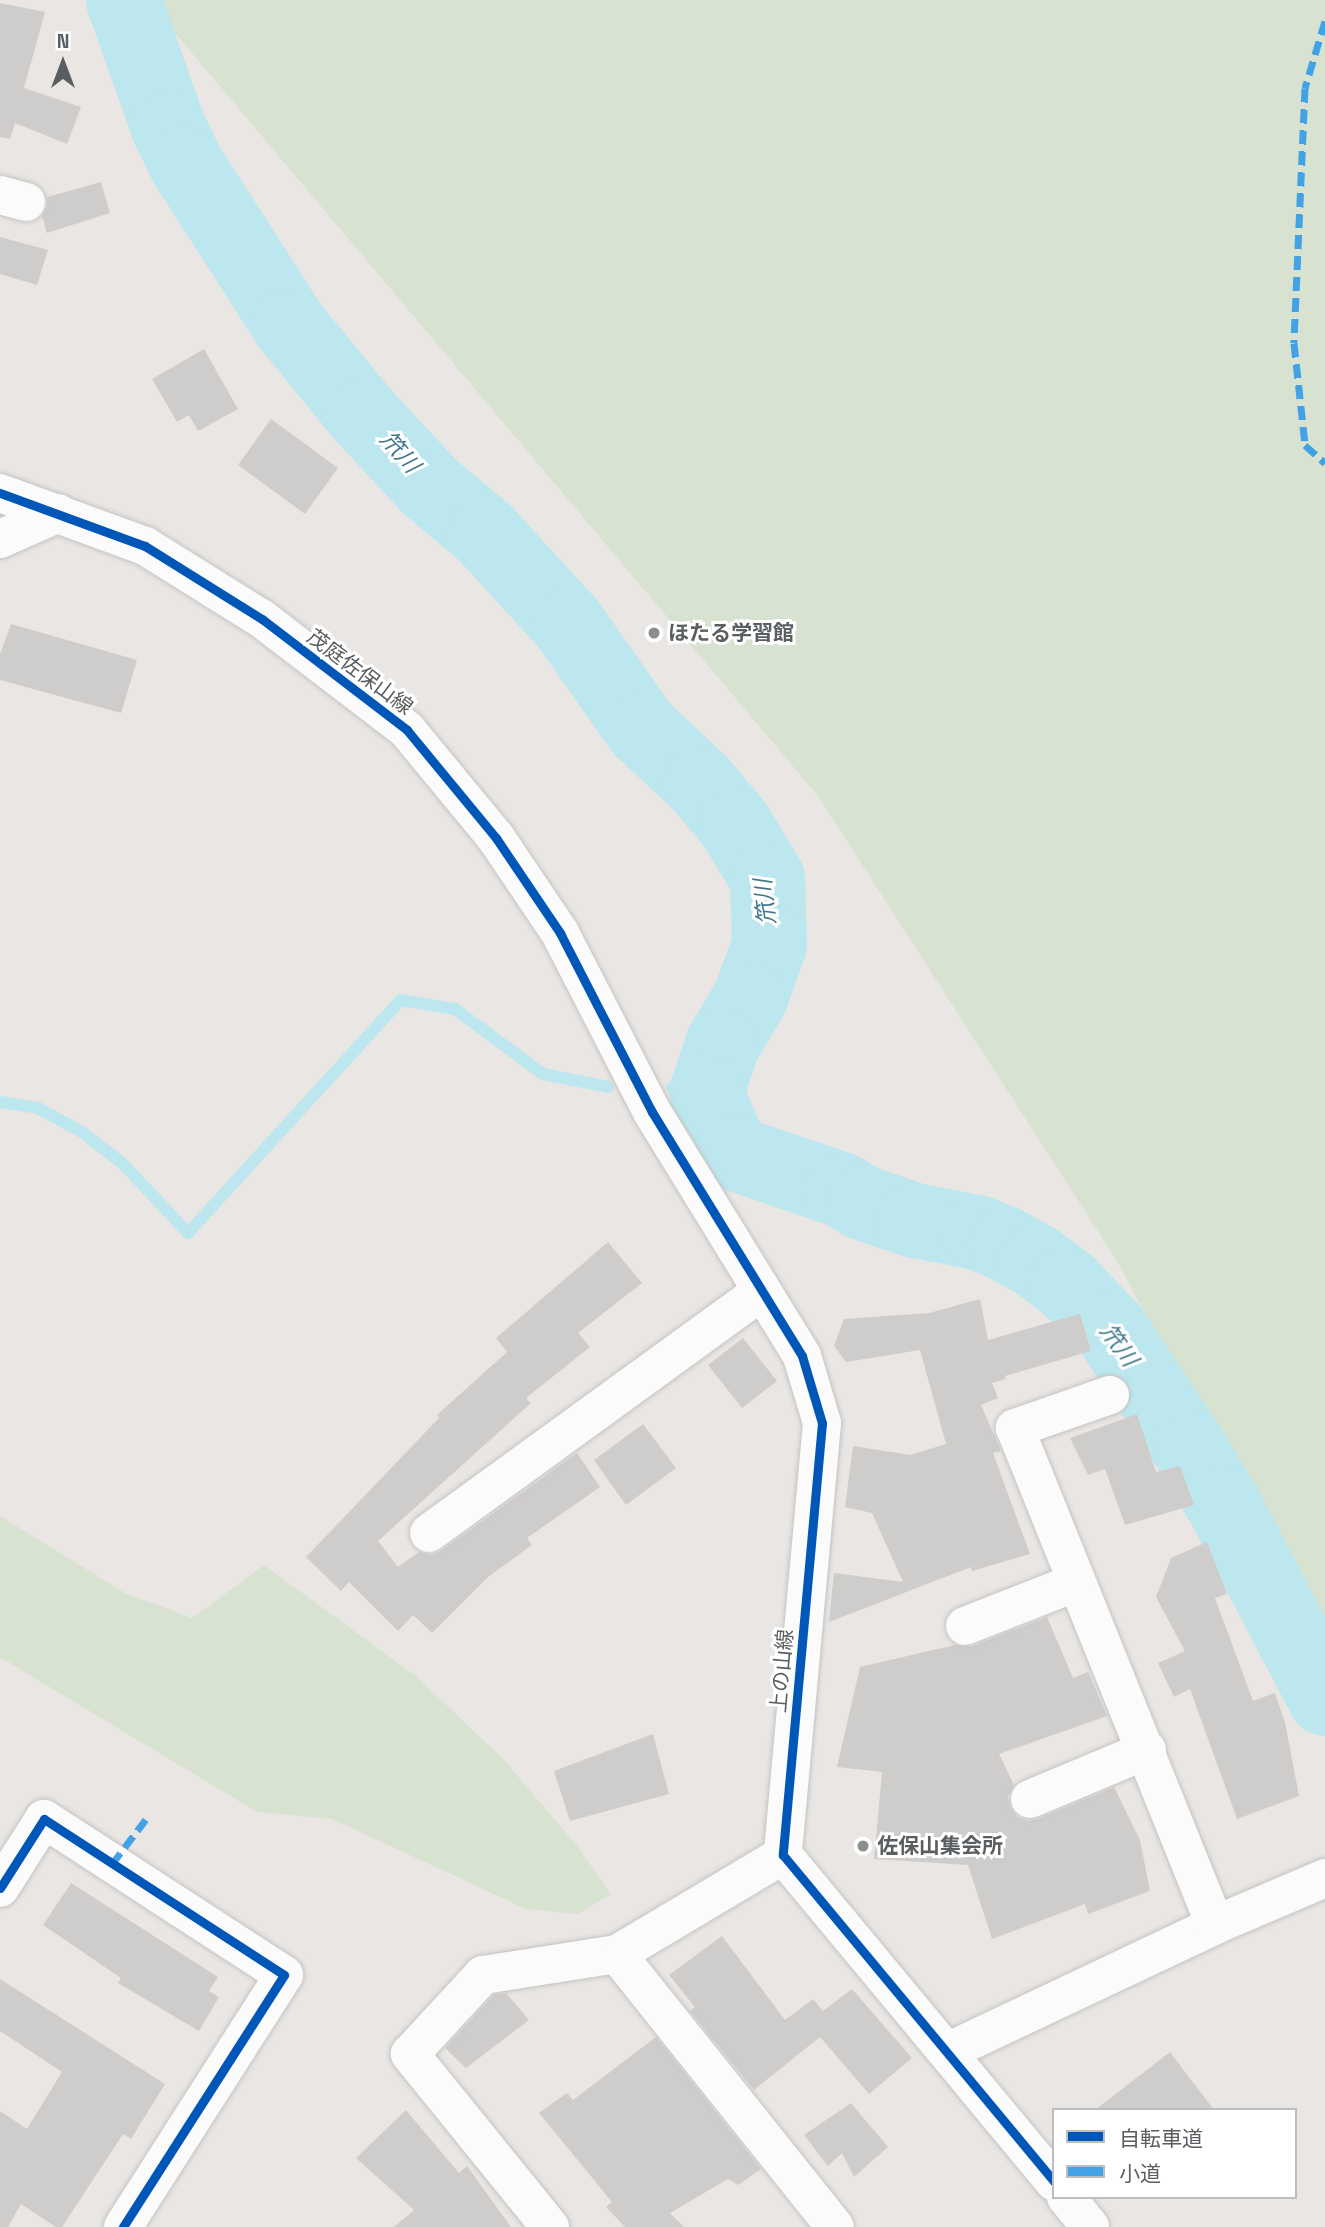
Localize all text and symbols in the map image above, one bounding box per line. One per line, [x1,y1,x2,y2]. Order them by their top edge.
north arrow [28,28,98,98]
text: N [57,29,69,54]
water label: 笊川 [374,426,426,478]
place label: ほたる学習館 [668,620,794,646]
street label: 茂庭佐保山線 [302,624,418,720]
marker: ほたる学習館 [646,625,662,641]
water label: 笊川 [749,878,781,926]
water label: 笊川 [1094,1318,1144,1372]
street label: 上の山線 [766,1628,798,1714]
place label: 佐保山集会所 [877,1833,1003,1859]
marker: 佐保山集会所 [855,1838,871,1854]
legend [1052,2108,1297,2199]
text: 自転車道 [1119,2125,1203,2152]
text: 小道 [1119,2160,1161,2187]

